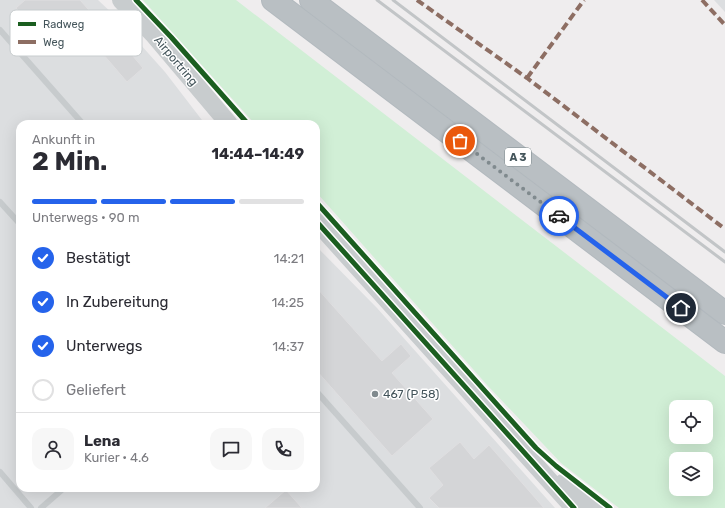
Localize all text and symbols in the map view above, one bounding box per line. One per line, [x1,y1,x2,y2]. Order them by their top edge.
legend [10,10,142,56]
text: Radweg [43,18,84,31]
street label: Airportring [151,33,201,89]
text: Weg [43,36,64,49]
pin [443,124,477,158]
icon: bag [449,130,471,152]
text: Ankunft in [32,132,95,147]
text: 14:44–14:49 [211,145,304,163]
text: 2 Min. [32,146,108,177]
road number: A 3 [505,148,531,166]
courier [539,196,579,236]
icon: car [548,205,570,227]
text: Unterwegs · 90 m [32,210,139,225]
icon: check [32,247,54,269]
text: Bestätigt [66,249,130,267]
text: 14:21 [274,251,304,266]
icon: check [32,291,54,313]
pin [664,291,698,325]
text: In Zubereitung [66,293,169,311]
text: 14:25 [272,295,304,310]
icon: home [670,297,692,319]
icon: check [32,335,54,357]
text: Unterwegs [66,337,142,355]
text: 14:37 [273,339,304,354]
text: Geliefert [66,381,126,399]
place label: 467 (P 58) [383,387,439,401]
marker: 467 (P 58) [370,389,380,399]
map controls [669,400,713,496]
button: locate [669,400,713,444]
button: person [32,428,74,470]
button: chat [210,428,252,470]
button: phone [262,428,304,470]
text: Lena [84,432,120,450]
text: Kurier · 4.6 [84,450,149,465]
button: layers [669,452,713,496]

